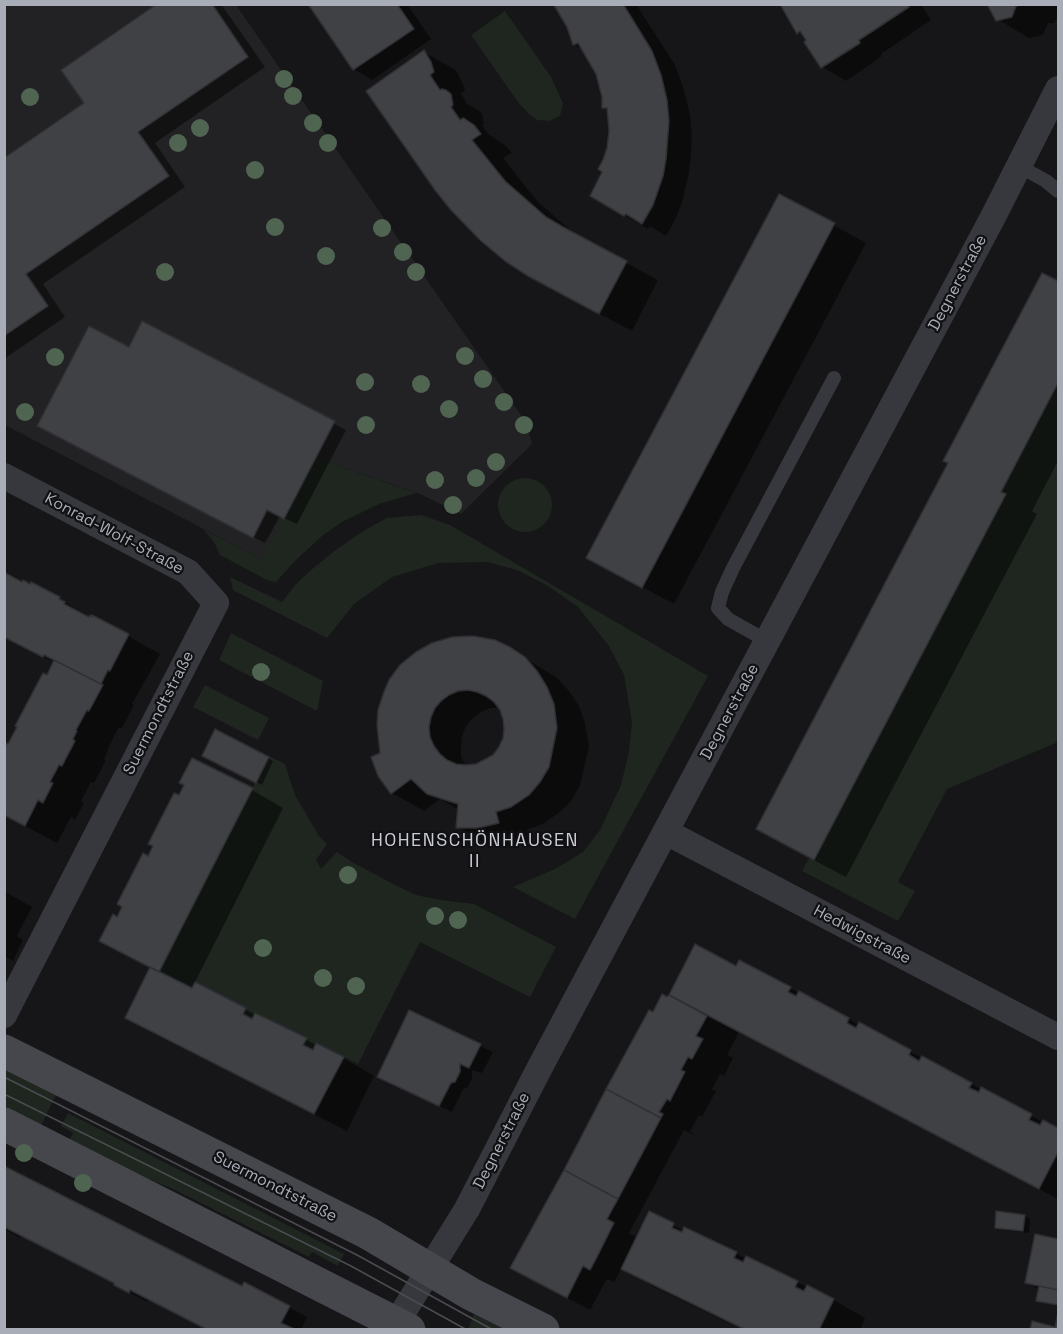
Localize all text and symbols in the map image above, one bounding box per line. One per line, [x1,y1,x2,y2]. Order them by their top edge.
street label: Degnerstraße [925,232,991,334]
street label: Konrad-Wolf-Straße [41,489,187,579]
street label: Suermondtstraße [120,648,198,778]
street label: Degnerstraße [697,661,763,763]
district label: HOHENSCHÖNHAUSEN II [371,830,579,872]
street label: Hedwigstraße [810,901,914,969]
street label: Degnerstraße [469,1090,535,1192]
street label: Suermondtstraße [210,1148,340,1226]

